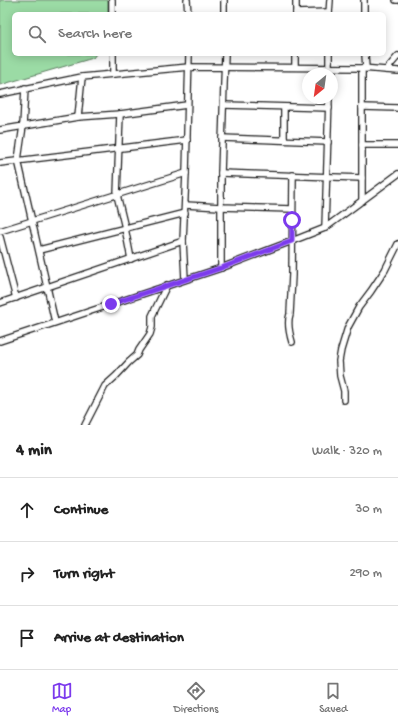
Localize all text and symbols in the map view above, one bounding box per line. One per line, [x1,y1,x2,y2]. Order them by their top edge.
search box [12,12,386,56]
icon: search [26,23,48,45]
text: Search here [58,25,132,43]
north arrow [302,68,338,104]
route start [283,211,301,229]
route end [102,295,120,313]
text: 4 min [16,441,52,461]
text: Walk · 320 m [312,444,382,459]
icon: ahead [16,499,38,521]
text: Continue [54,501,108,519]
text: 30 m [356,502,382,517]
icon: right [16,563,38,585]
text: Turn right [54,565,114,583]
text: 290 m [349,566,382,581]
icon: arrive [16,627,38,649]
text: Arrive at destination [54,629,184,647]
tab: Map [51,680,73,716]
tab: Directions [174,680,218,716]
tab: Saved [319,680,347,716]

